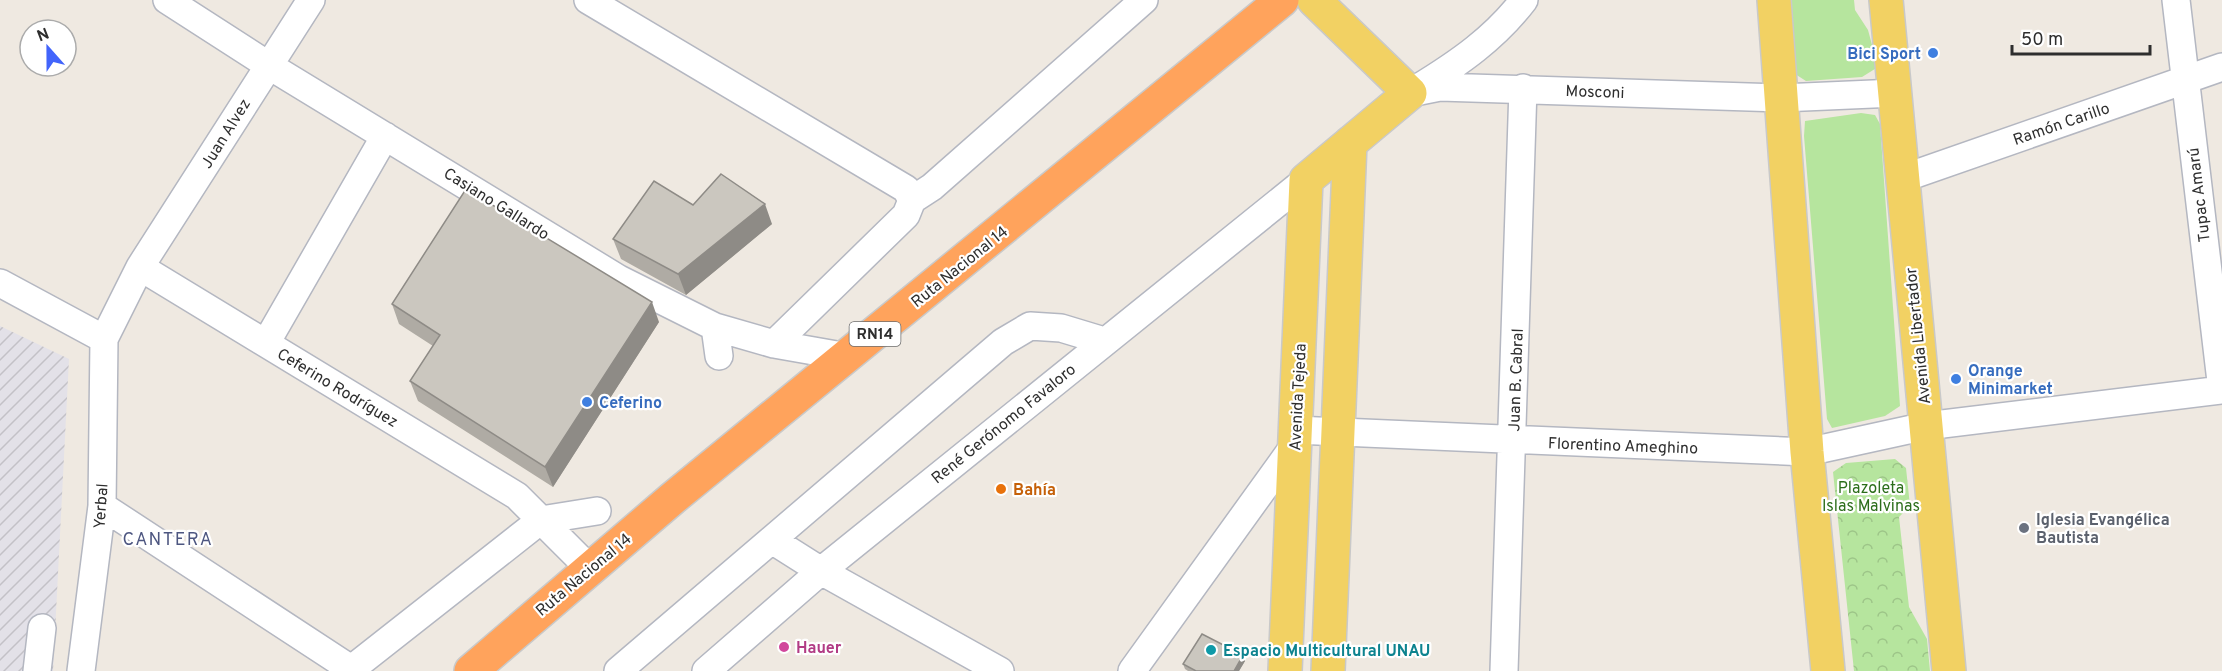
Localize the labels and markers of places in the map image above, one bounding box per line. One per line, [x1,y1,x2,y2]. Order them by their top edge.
place label: Bici Sport [1847,45,1921,65]
marker: Bici Sport [1926,46,1940,60]
place label: Orange Minimarket [1968,362,2053,400]
marker: Orange Minimarket [1949,372,1963,386]
place label: Ceferino [599,394,662,414]
marker: Ceferino [580,395,594,409]
place label: Bahía [1013,481,1056,501]
marker: Bahía [994,482,1008,496]
place label: Iglesia Evangélica Bautista [2036,511,2170,549]
marker: Iglesia Evangélica Bautista [2017,521,2031,535]
place label: Hauer [796,639,842,659]
marker: Hauer [777,640,791,654]
place label: Espacio Multicultural UNAU [1223,642,1430,662]
marker: Espacio Multicultural UNAU [1204,643,1218,657]

